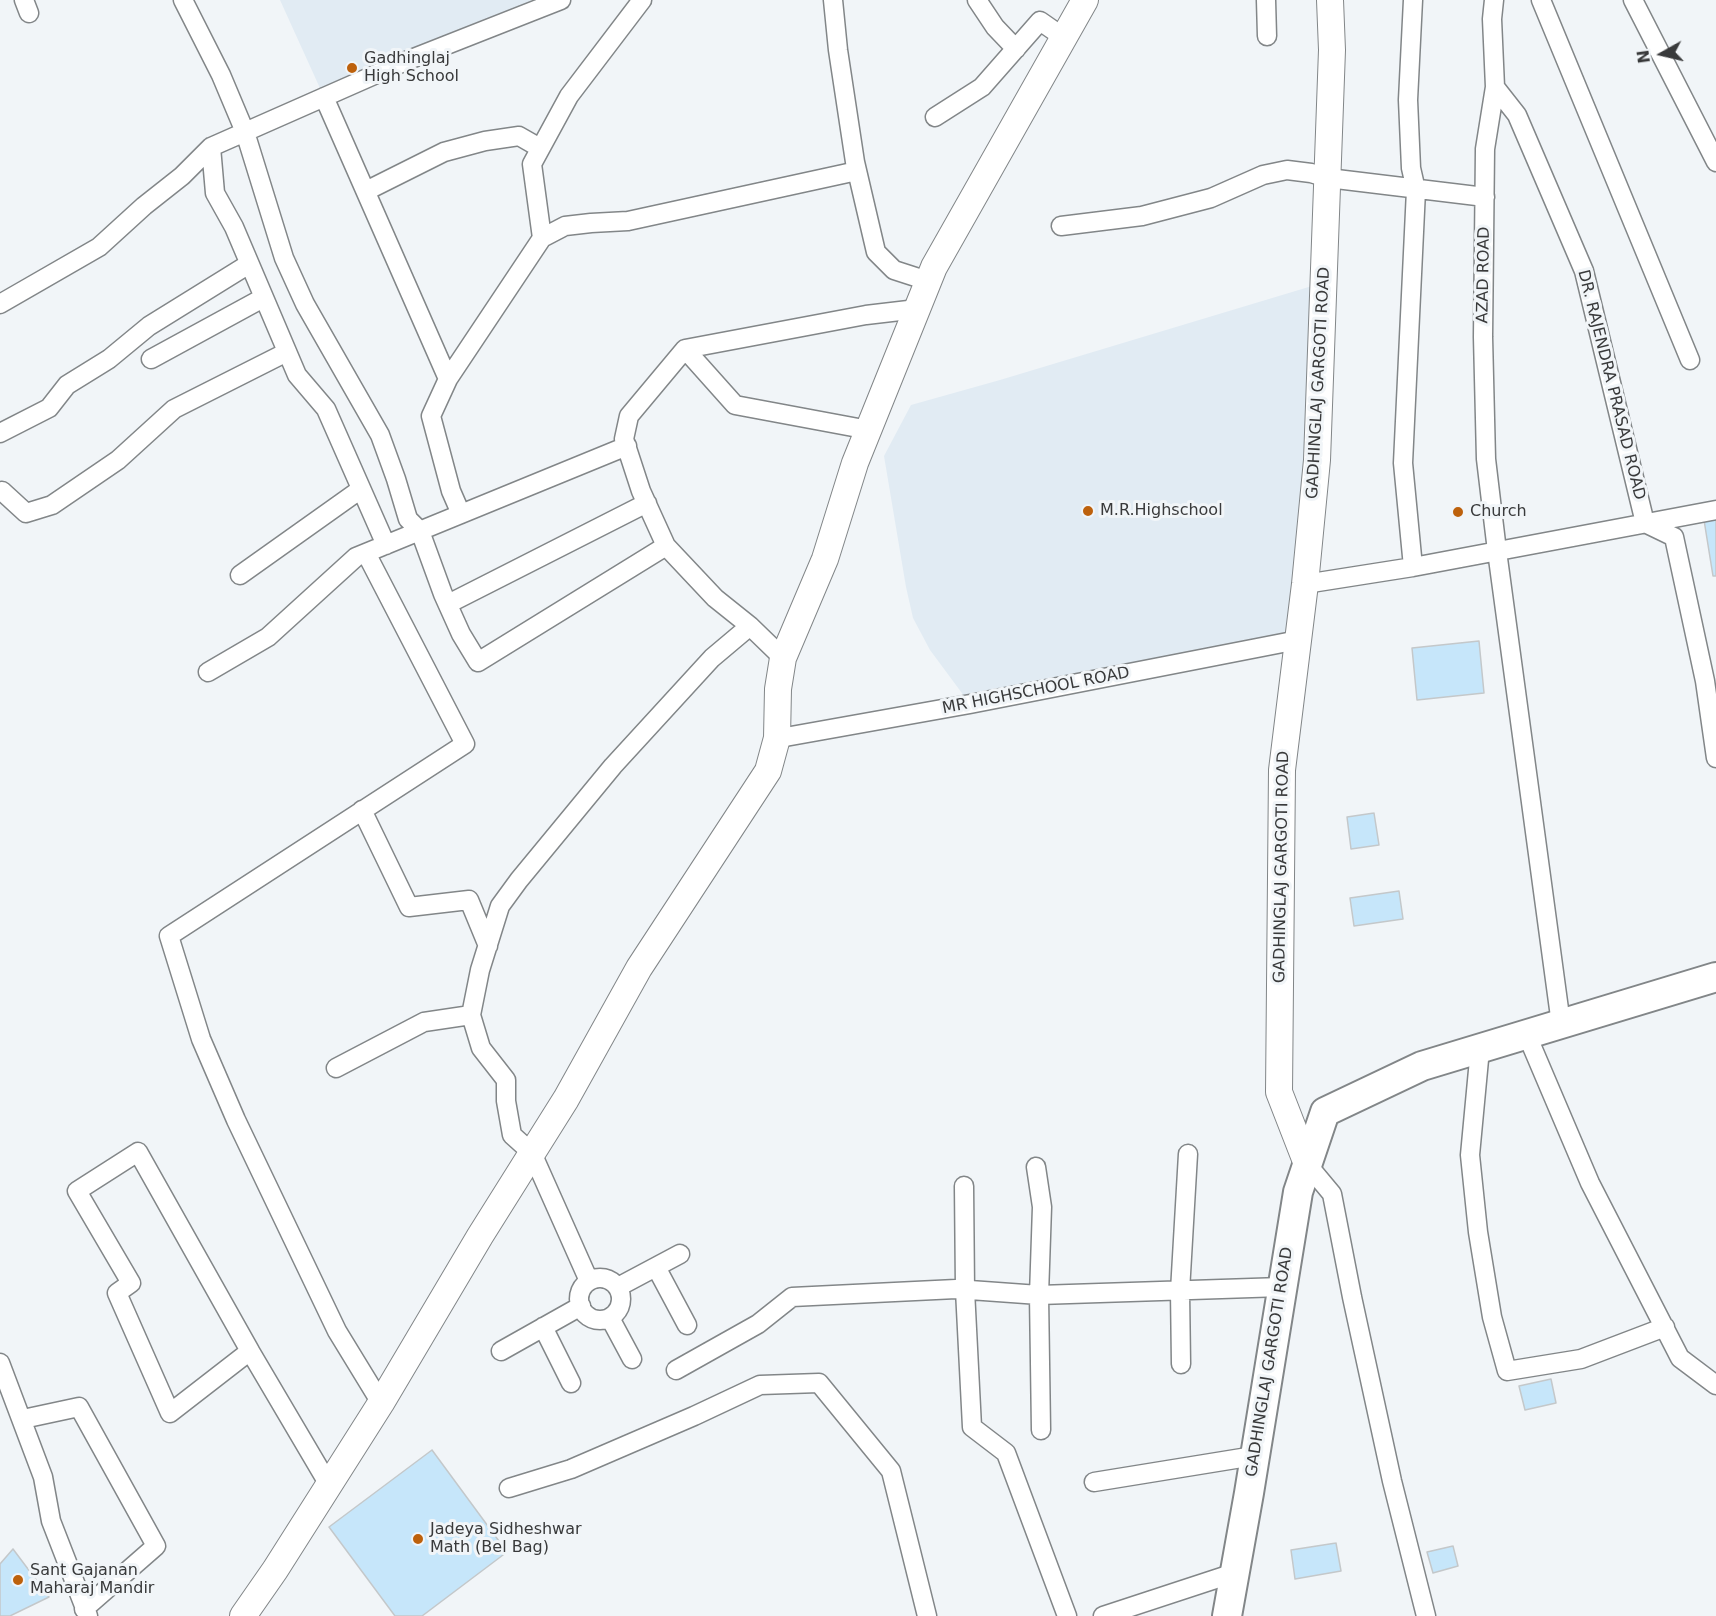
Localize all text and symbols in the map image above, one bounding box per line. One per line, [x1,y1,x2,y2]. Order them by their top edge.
north arrow [1632,24,1692,84]
place label: Gadhinglaj High School [364,49,459,87]
text: N [1633,49,1654,65]
marker: Gadhinglaj High School [345,61,359,75]
street label: AZAD ROAD [1474,226,1494,324]
street label: GADHINGLAJ GARGOTI ROAD [1303,266,1335,500]
street label: DR. RAJENDRA PRASAD ROAD [1573,268,1649,502]
place label: M.R.Highschool [1100,501,1223,521]
place label: Church [1470,502,1527,522]
marker: M.R.Highschool [1081,504,1095,518]
marker: Church [1451,505,1465,519]
street label: MR HIGHSCHOOL ROAD [941,663,1131,719]
street label: GADHINGLAJ GARGOTI ROAD [1270,751,1294,983]
street label: GADHINGLAJ GARGOTI ROAD [1242,1246,1298,1478]
place label: Jadeya Sidheshwar Math (Bel Bag) [430,1520,582,1558]
marker: Jadeya Sidheshwar Math (Bel Bag) [411,1532,425,1546]
place label: Sant Gajanan Maharaj Mandir [30,1561,154,1599]
marker: Sant Gajanan Maharaj Mandir [11,1573,25,1587]

